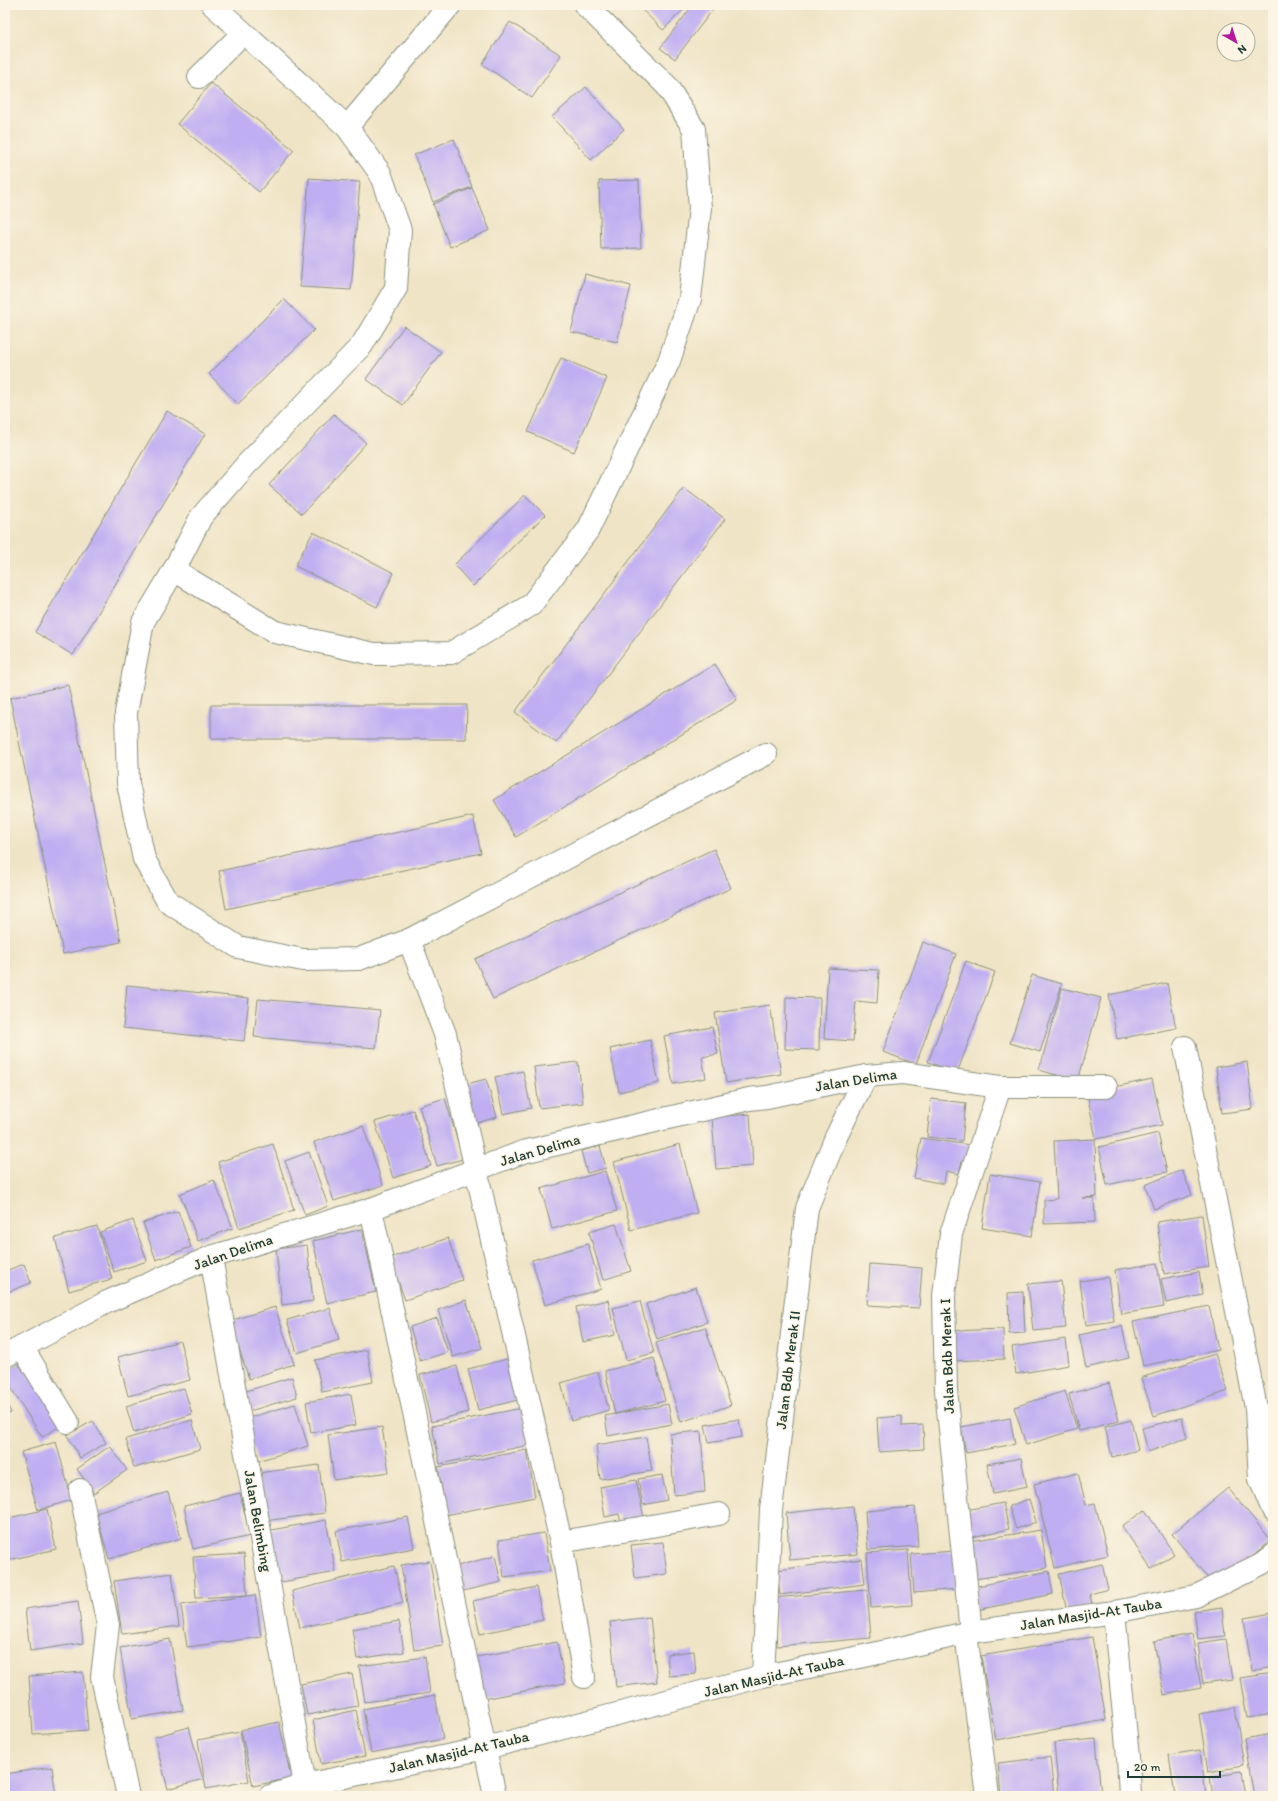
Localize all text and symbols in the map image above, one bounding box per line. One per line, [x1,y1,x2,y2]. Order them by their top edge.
north arrow [1216,22,1256,62]
text: N [1235,42,1249,57]
street label: Jalan Delima [814,1065,899,1095]
street label: Jalan Delima [498,1130,583,1170]
street label: Jalan Delima [191,1230,276,1274]
street label: Jalan Bdb Merak I [936,1298,958,1414]
street label: Jalan Bdb Merak II [772,1310,804,1430]
street label: Jalan Belimbing [240,1469,276,1574]
street label: Jalan Masjid-At Tauba [1019,1594,1163,1634]
street label: Jalan Masjid-At Tauba [702,1651,846,1701]
street label: Jalan Masjid-At Tauba [387,1727,531,1777]
scale bar [1128,1753,1220,1779]
text: 20 m [1134,1760,1161,1774]

